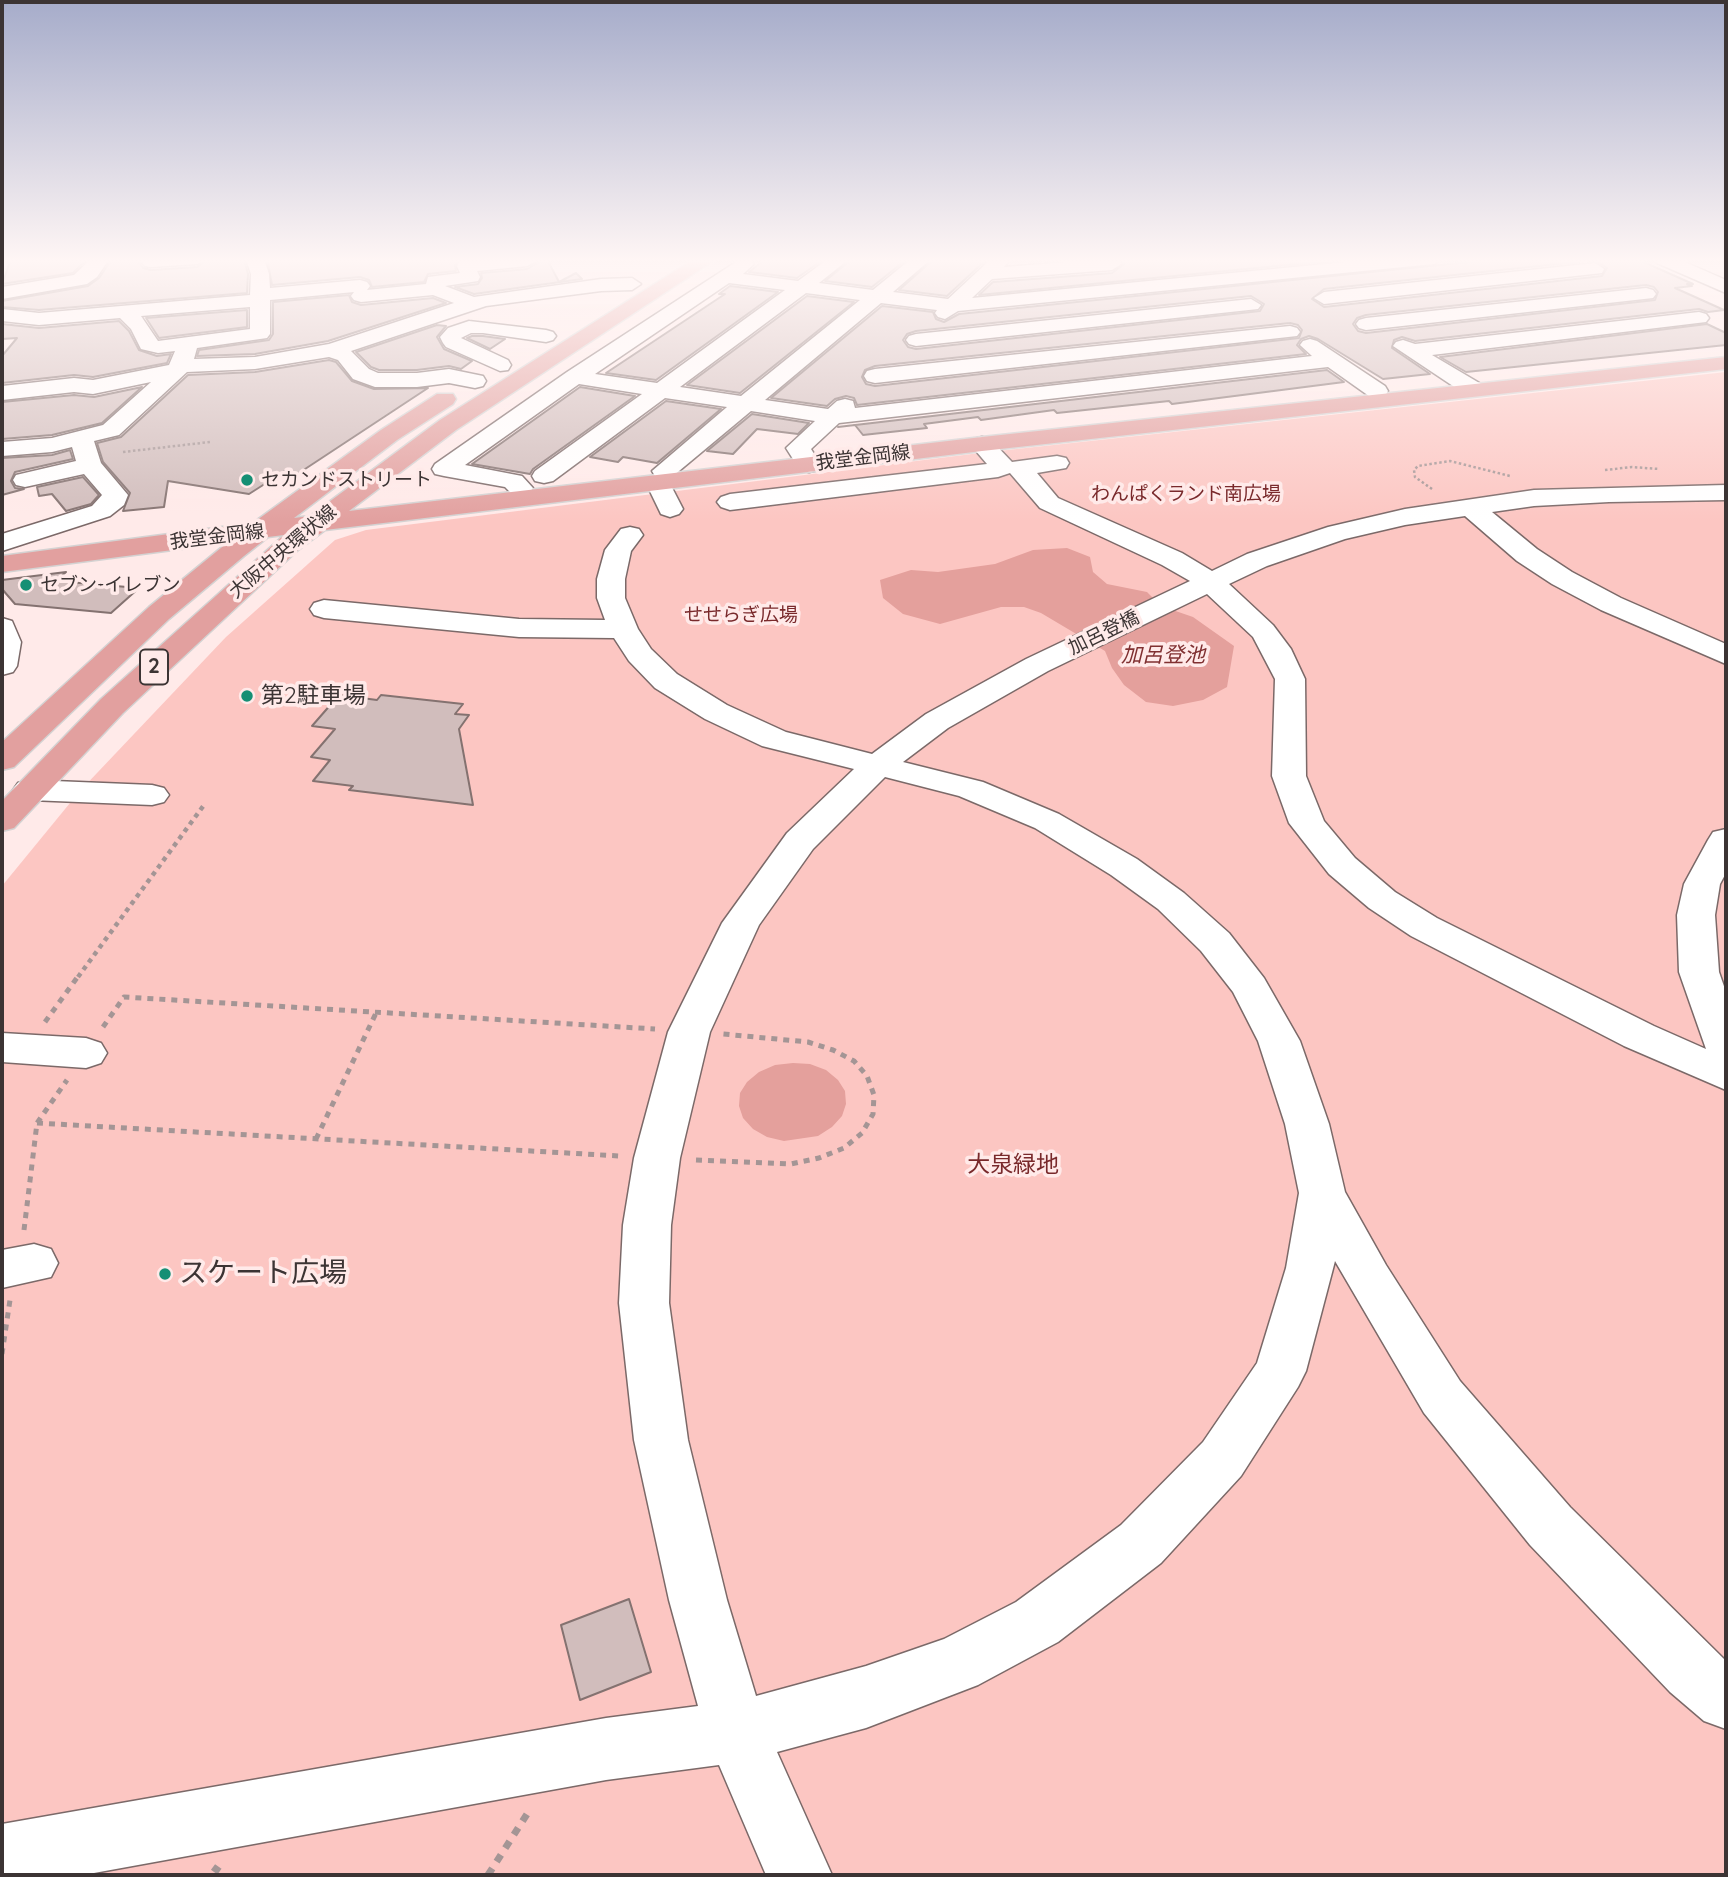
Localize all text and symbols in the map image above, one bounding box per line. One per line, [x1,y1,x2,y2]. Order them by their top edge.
street label: 我堂金岡線 [814,441,912,475]
place label: セカンドストリート [261,469,432,491]
marker: セカンドストリート [239,472,255,488]
park label: わんぱくランド南広場 [1091,483,1281,505]
street label: 大阪中央環状線 [225,501,341,603]
street label: 我堂金岡線 [168,520,266,554]
place label: セブン-イレブン [40,574,180,596]
marker: セブン-イレブン [18,577,34,593]
park label: せせらぎ広場 [684,604,798,626]
street label: 加呂登橋 [1065,606,1143,660]
water label: 加呂登池 [1121,643,1205,669]
road number: 2 [140,650,168,684]
place label: 第2駐車場 [261,682,366,710]
marker: 第2駐車場 [239,688,255,704]
park label: 大泉緑地 [967,1151,1059,1179]
place label: スケート広場 [179,1257,347,1291]
marker: スケート広場 [157,1266,173,1282]

